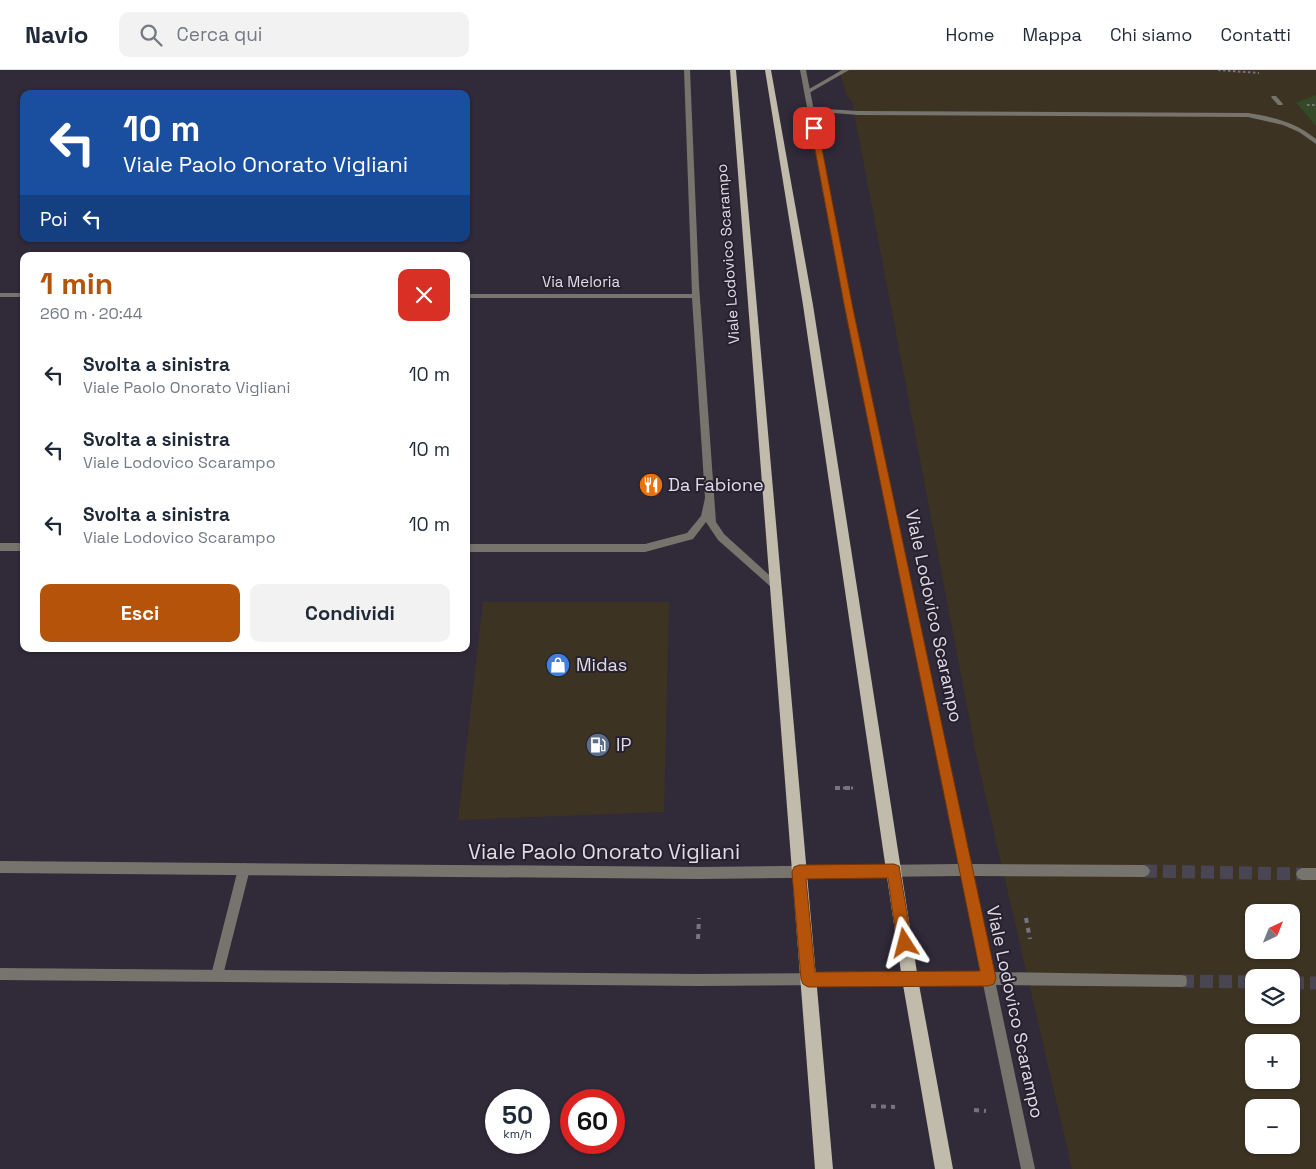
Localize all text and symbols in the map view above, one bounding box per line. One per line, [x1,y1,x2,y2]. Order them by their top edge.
search box [119,12,469,57]
text: Navio [25,19,89,50]
icon: search [137,21,165,49]
text: Cerca qui [177,22,262,47]
text: Home [945,23,995,46]
text: Mappa [1023,23,1082,46]
text: Chi siamo [1110,23,1192,46]
text: Contatti [1220,23,1291,46]
text: 10 m [123,107,200,151]
pin [793,107,835,149]
icon: left [40,110,105,175]
icon: arrive [800,114,828,142]
text: Viale Paolo Onorato Vigliani [123,150,408,178]
street label: Viale Lodovico Scarampo [712,163,743,345]
icon: left [78,205,106,233]
text: Poi [40,207,68,232]
text: 1 min [40,264,113,303]
button: close [398,269,450,321]
street label: Via Meloria [542,272,620,291]
text: 260 m · 20:44 [40,303,143,324]
text: Svolta a sinistra [83,352,230,377]
icon: left [40,361,68,389]
text: 10 m [409,362,450,387]
text: Viale Paolo Onorato Vigliani [83,377,290,398]
text: Svolta a sinistra [83,427,230,452]
icon: left [40,436,68,464]
text: 10 m [409,437,450,462]
text: Viale Lodovico Scarampo [83,452,276,473]
restaurant icon: Da Fabione [638,472,664,498]
place label: Da Fabione [668,473,764,496]
text: Svolta a sinistra [83,502,230,527]
street label: Viale Lodovico Scarampo [901,508,968,724]
icon: left [40,511,68,539]
text: 10 m [409,512,450,537]
text: Viale Lodovico Scarampo [83,527,276,548]
button: Esci [40,584,240,642]
button: Condividi [250,584,450,642]
shop icon: Midas [545,652,571,678]
place label: Midas [576,653,627,676]
fuel station icon: IP [585,732,611,758]
place label: IP [616,733,631,756]
street label: Viale Paolo Onorato Vigliani [468,838,740,865]
street label: Viale Lodovico Scarampo [982,904,1049,1120]
north arrow [1245,904,1300,959]
map controls [1245,904,1300,1154]
position arrow [878,916,930,968]
button: layers [1245,969,1300,1024]
button: + [1245,1034,1300,1089]
speed limit sign: 60 [560,1089,625,1154]
text: 50 [502,1099,533,1131]
button: − [1245,1099,1300,1154]
text: km/h [503,1126,532,1142]

